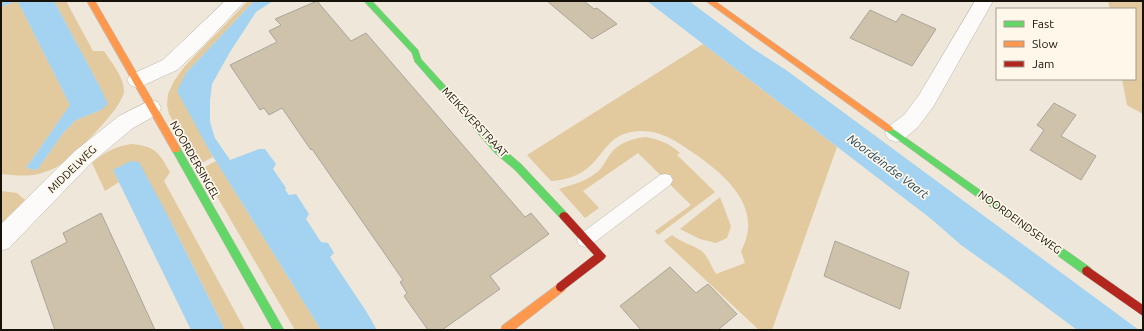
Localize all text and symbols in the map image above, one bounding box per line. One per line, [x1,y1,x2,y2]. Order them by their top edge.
legend [996,8,1136,80]
text: Fast [1032,17,1054,30]
text: Slow [1032,37,1058,50]
text: Jam [1032,57,1054,70]
street label: MEIKEVERSTRAAT [440,85,510,159]
street label: NOORDERSINGEL [168,119,222,201]
water label: Noordeindse Vaart [845,131,931,201]
street label: MIDDELWEG [45,143,99,195]
street label: NOORDEINDSEWEG [976,188,1064,256]

